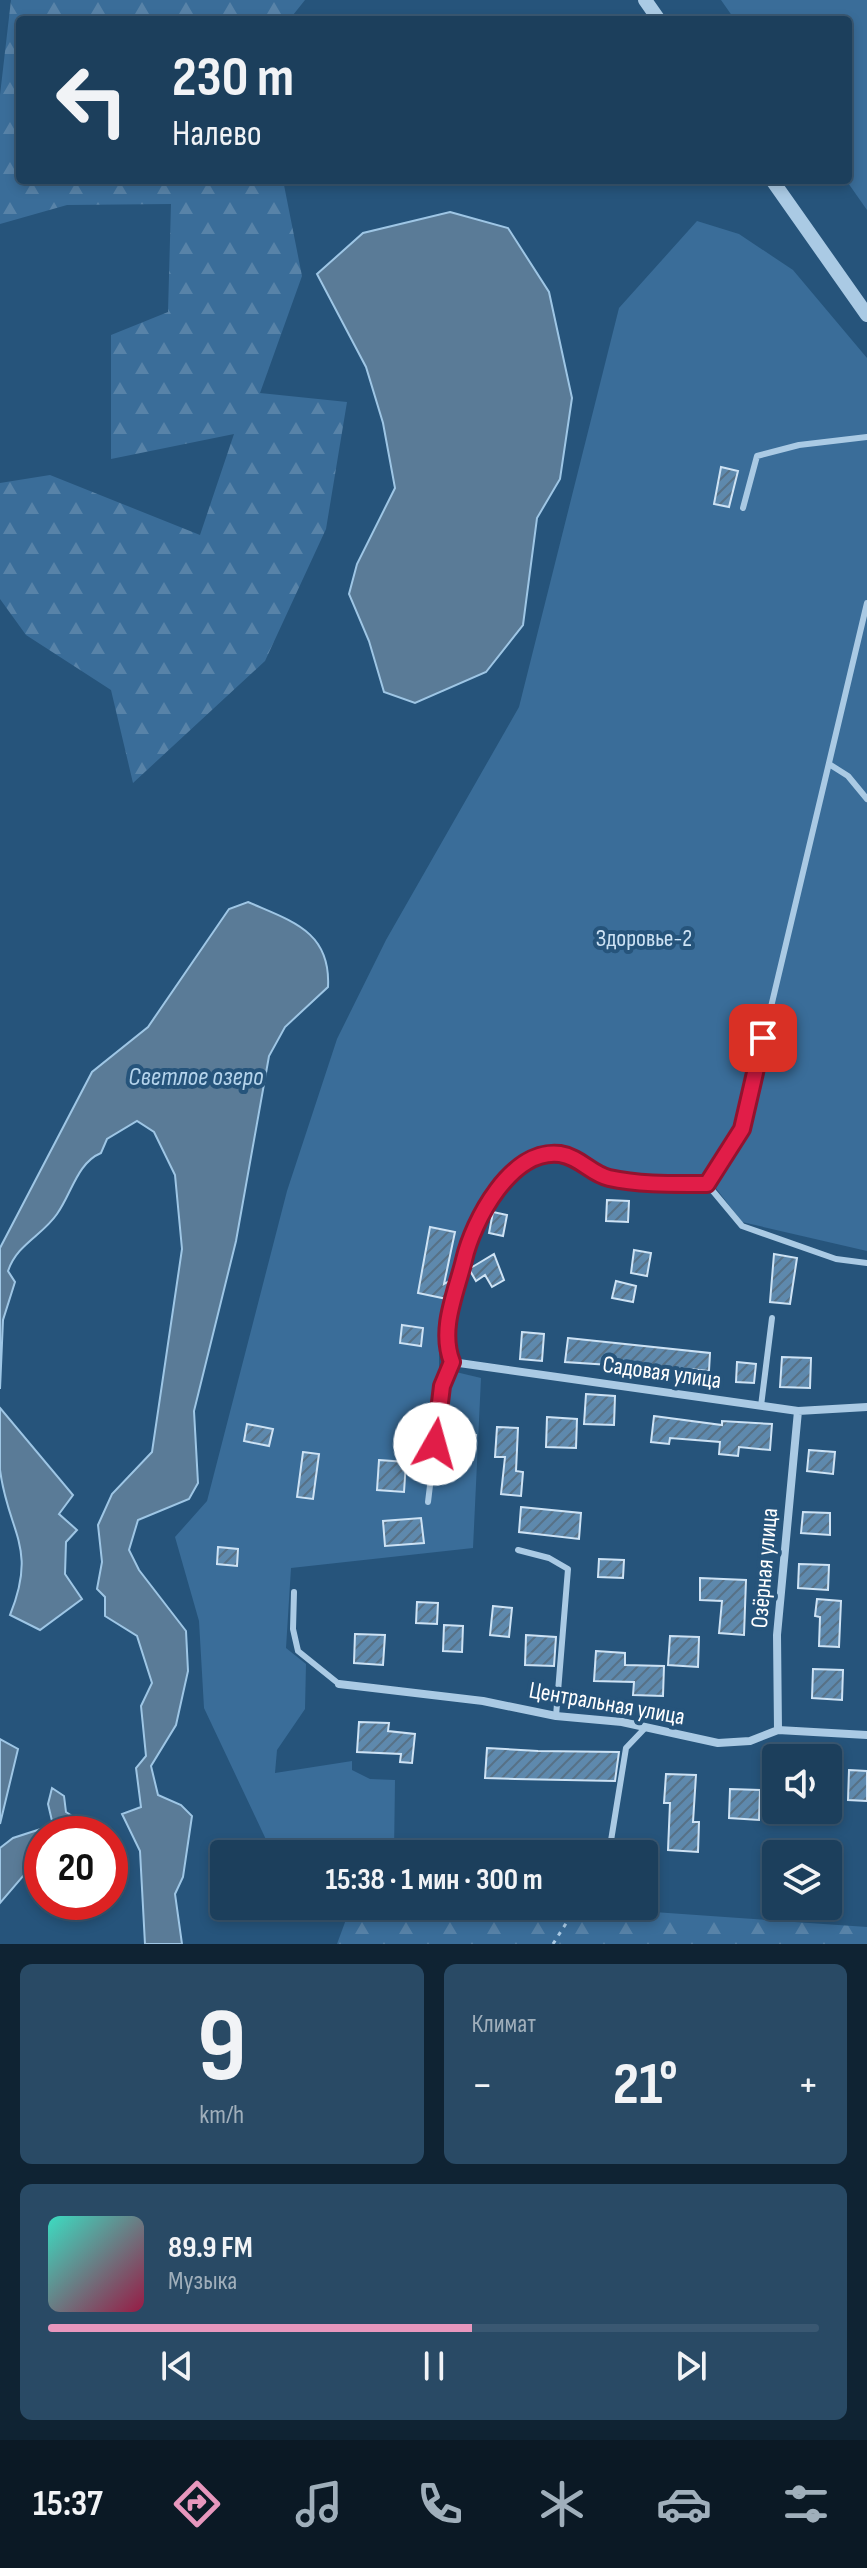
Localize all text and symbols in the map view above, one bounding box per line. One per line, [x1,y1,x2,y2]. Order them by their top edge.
text: 230 m [172,45,294,112]
icon: left [40,48,144,152]
text: Налево [172,113,262,156]
park label: Здоровье-2 [596,924,692,953]
pin [729,1004,797,1072]
icon: arrive [741,1016,785,1060]
water label: Светлое озеро [128,1062,264,1093]
street label: Садовая улица [601,1350,723,1395]
position arrow [393,1402,477,1486]
street label: Озёрная улица [745,1507,784,1629]
street label: Центральная улица [527,1676,687,1731]
map controls [762,1744,842,1920]
button: sound [762,1744,842,1824]
speed limit sign: 20 [24,1816,128,1920]
button: layers [762,1840,842,1920]
text: 15:38 · 1 мин · 300 m [325,1862,543,1898]
text: 9 [197,1985,246,2110]
text: Климат [472,2009,536,2040]
text: 21° [613,2049,678,2121]
text: − [472,2059,493,2112]
text: + [797,2059,819,2112]
text: km/h [199,2100,244,2131]
text: 89.9 FM [168,2230,253,2266]
text: Музыка [168,2266,237,2297]
icon: previous [155,2344,199,2388]
icon: pause [412,2344,456,2388]
icon: next [669,2344,713,2388]
icon: directions [169,2476,225,2532]
icon: music [291,2476,347,2532]
icon: phone [412,2476,468,2532]
icon: climate [534,2476,590,2532]
icon: car [656,2476,712,2532]
icon: filters [778,2476,834,2532]
text: 15:37 [33,2483,103,2526]

